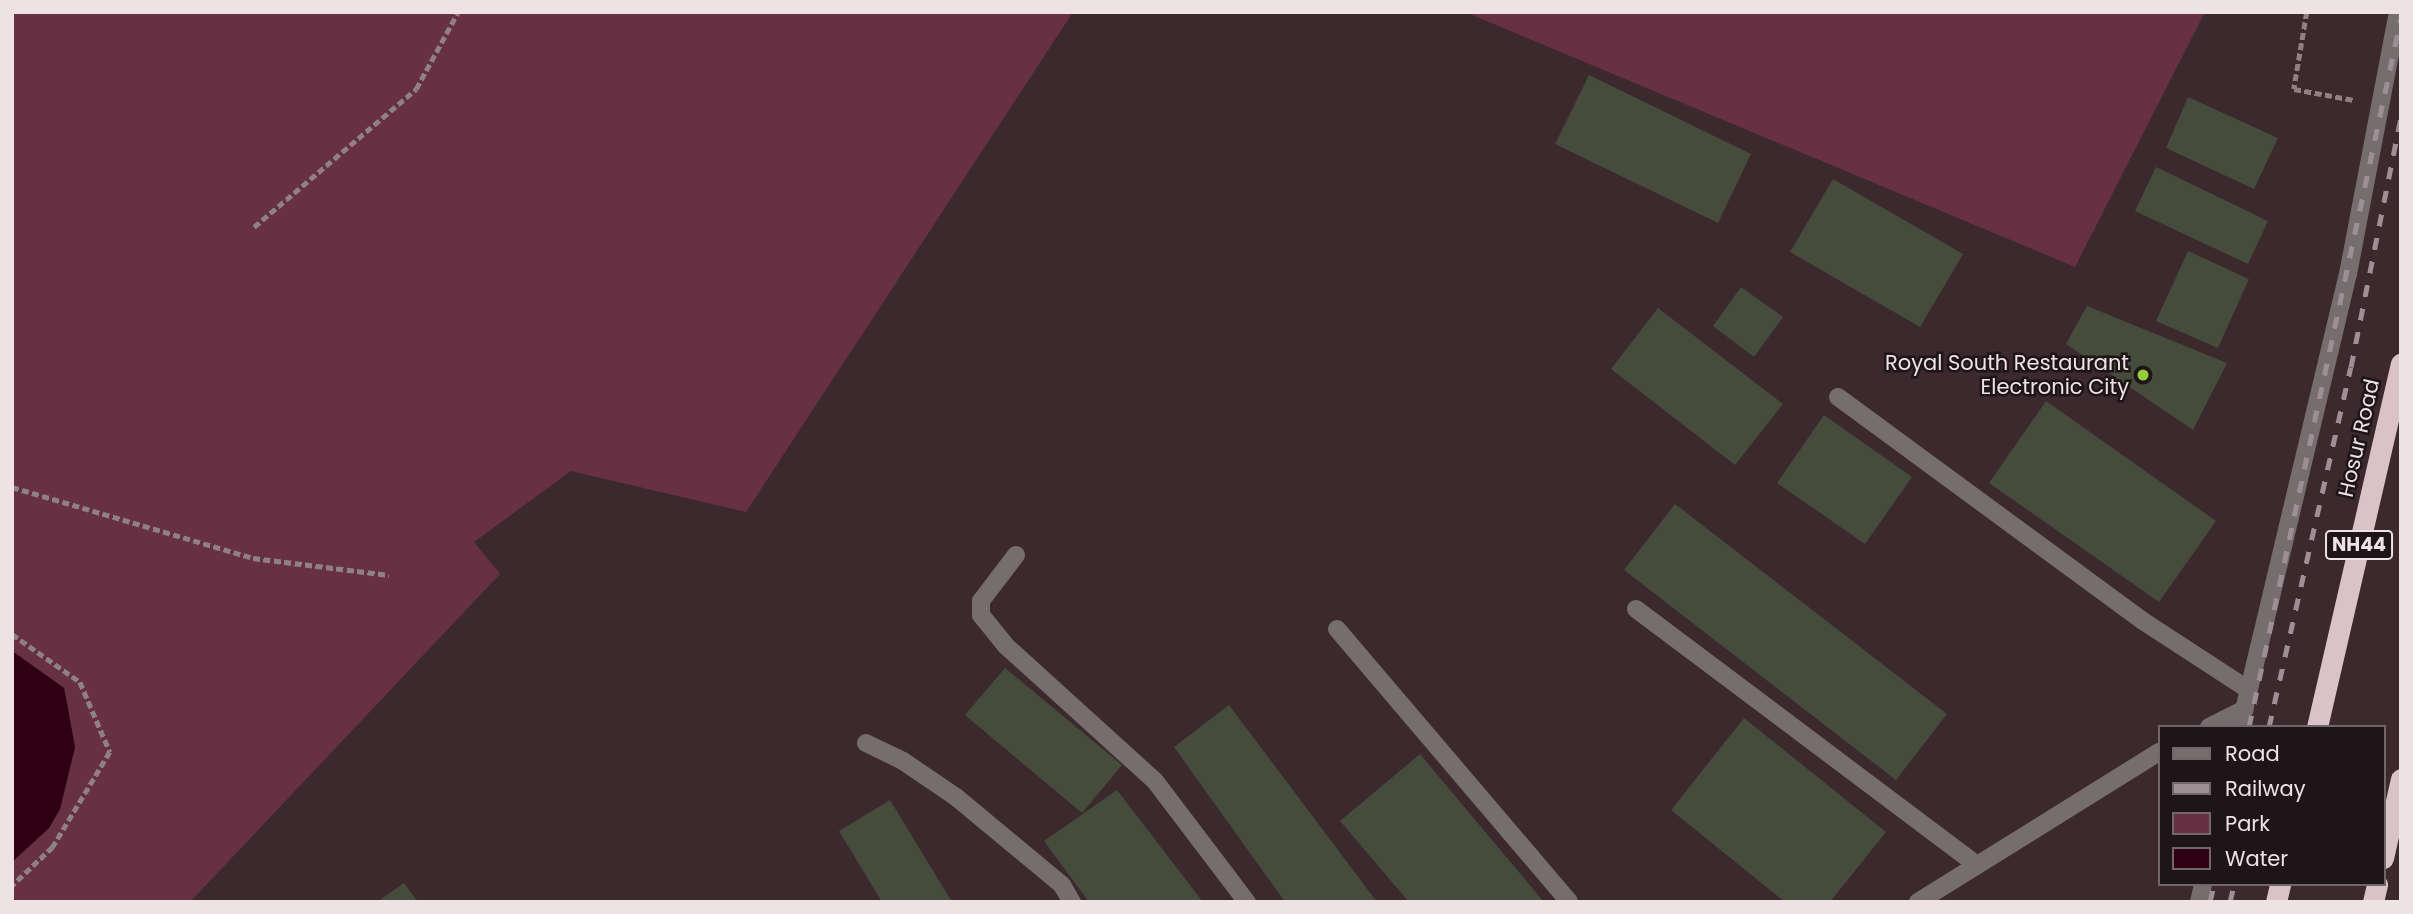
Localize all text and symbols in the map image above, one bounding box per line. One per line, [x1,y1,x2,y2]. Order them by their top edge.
place label: Royal South Restaurant Electronic City [1885,350,2129,400]
marker: Royal South Restaurant Electronic City [2135,367,2151,383]
street label: Hosur Road [2333,377,2385,499]
road number: NH44 [2324,530,2394,560]
legend [2158,725,2385,886]
text: Road [2225,739,2280,768]
text: Railway [2225,774,2306,803]
text: Park [2225,809,2270,838]
text: Water [2225,844,2288,873]

